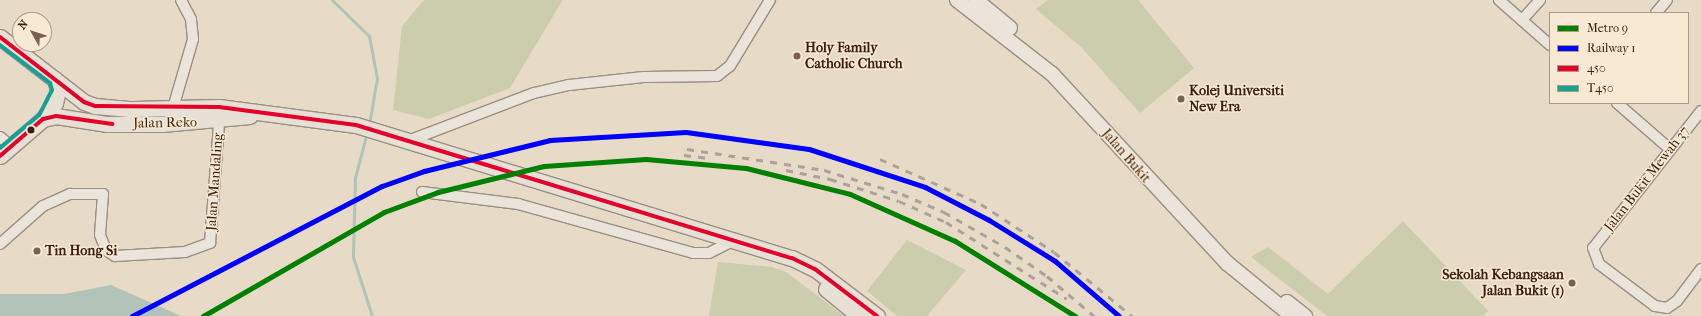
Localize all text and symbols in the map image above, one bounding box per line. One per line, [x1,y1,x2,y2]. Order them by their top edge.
north arrow [12,12,52,52]
legend [1549,12,1689,104]
text: N [15,17,31,32]
text: Metro 9 [1587,21,1628,35]
place label: Holy Family Catholic Church [805,40,903,72]
text: Railway 1 [1587,41,1636,55]
marker: Holy Family Catholic Church [792,51,802,61]
text: 450 [1587,61,1606,75]
text: T450 [1587,81,1614,95]
place label: Kolej Universiti New Era [1189,83,1284,116]
marker: Kolej Universiti New Era [1176,94,1186,104]
street label: Jalan Reko [133,114,197,132]
street label: Jalan Bukit Mewah 37 [1601,123,1693,235]
unlabelled marker [26,125,36,135]
street label: Jalan Bukit [1098,126,1154,186]
street label: Jalan Mandaling [203,133,227,231]
place label: Tin Hong Si [45,243,117,259]
marker: Tin Hong Si [32,246,42,256]
place label: Sekolah Kebangsaan Jalan Bukit (1) [1442,267,1564,300]
marker: Sekolah Kebangsaan Jalan Bukit (1) [1567,278,1577,288]

